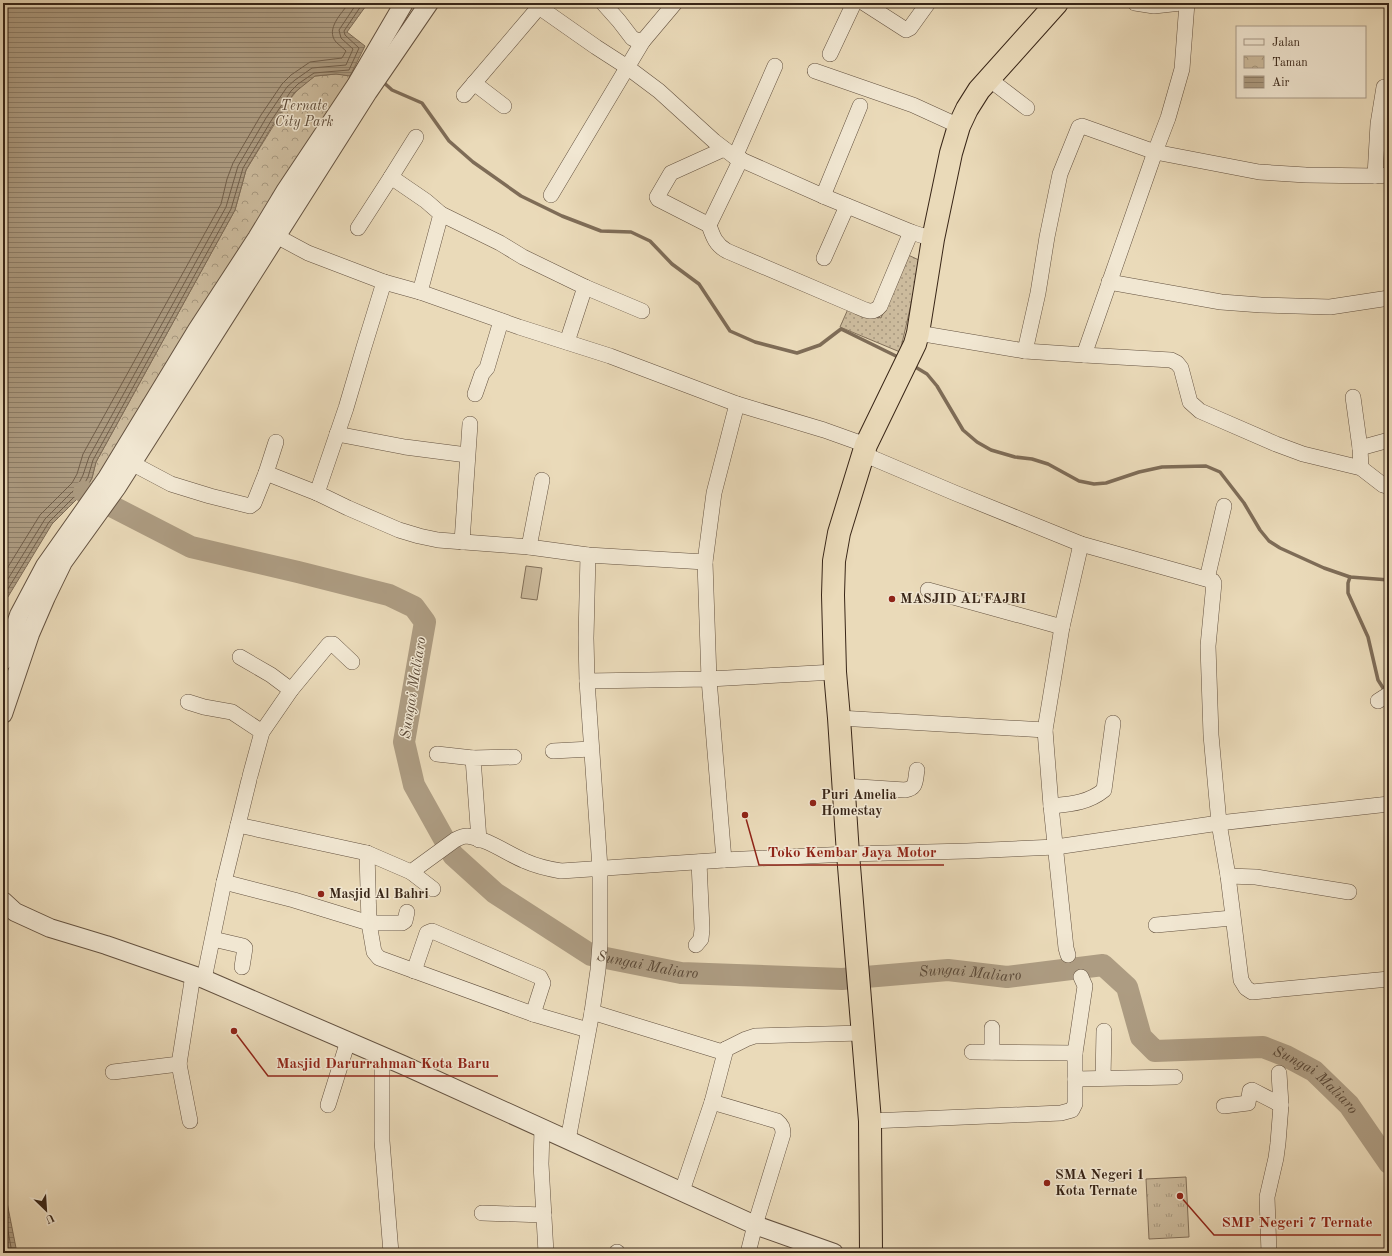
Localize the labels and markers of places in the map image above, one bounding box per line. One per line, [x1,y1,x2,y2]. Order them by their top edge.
place label: MASJID AL'FAJRI [900,592,1026,606]
marker: MASJID AL'FAJRI [887,594,897,604]
place label: Puri Amelia Homestay [821,788,897,818]
marker: Puri Amelia Homestay [808,798,818,808]
callout: Toko Kembar Jaya Motor [759,838,944,865]
place label: Masjid Al Bahri [329,887,429,901]
marker: Masjid Al Bahri [316,889,326,899]
callout: Masjid Darurrahman Kota Baru [268,1049,498,1076]
place label: SMA Negeri 1 Kota Ternate [1055,1168,1145,1198]
marker: SMA Negeri 1 Kota Ternate [1042,1178,1052,1188]
callout: SMP Negeri 7 Ternate [1214,1208,1381,1235]

